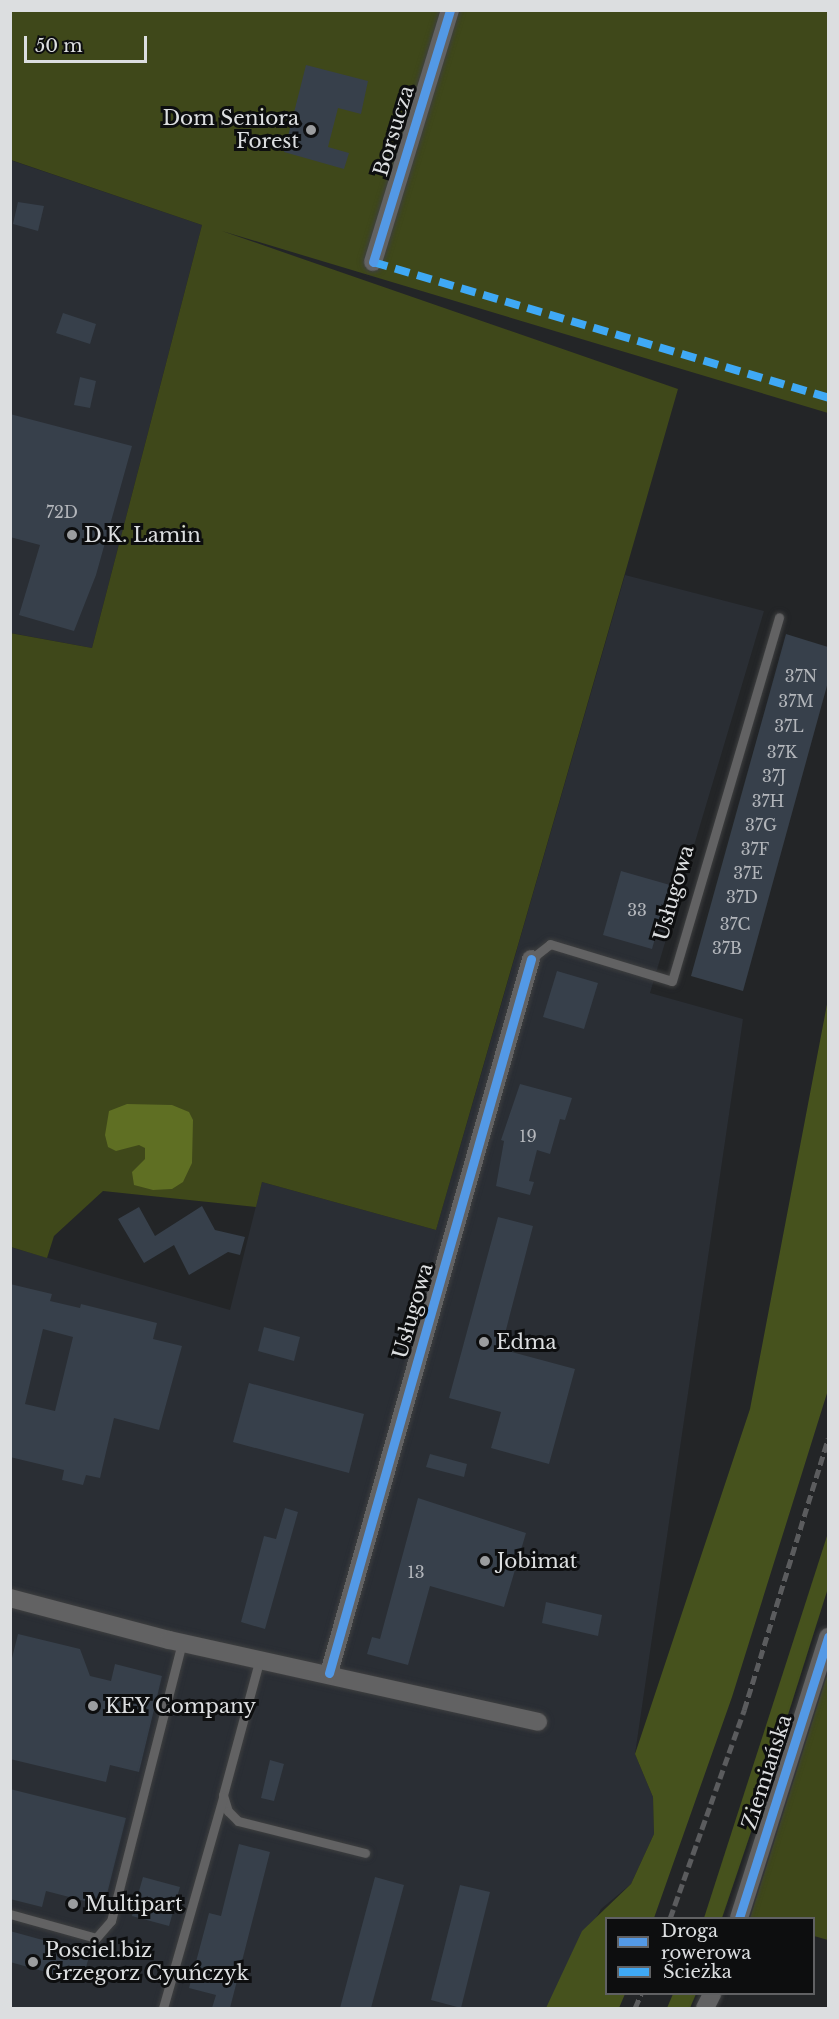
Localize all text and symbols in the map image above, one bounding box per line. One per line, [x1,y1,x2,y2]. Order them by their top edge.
scale bar [27,24,150,62]
text: 50 m [35,35,83,57]
street label: Borsucza [369,83,419,179]
place label: Dom Seniora Forest [162,106,299,153]
marker: Dom Seniora Forest [304,123,318,137]
house number: 72D [46,502,78,522]
place label: D.K. Lamin [84,523,201,547]
marker: D.K. Lamin [65,528,79,542]
house number: 37N [785,666,817,686]
house number: 37M [778,691,814,711]
house number: 37L [774,716,804,736]
house number: 37K [767,742,797,762]
house number: 37J [762,766,786,786]
house number: 37H [752,791,784,811]
house number: 37G [745,815,777,835]
house number: 37F [741,839,769,859]
street label: Usługowa [649,843,699,943]
house number: 37E [733,863,763,883]
house number: 37D [726,887,758,907]
house number: 33 [627,900,647,920]
house number: 37C [720,914,750,934]
house number: 37B [712,938,742,958]
house number: 19 [519,1126,537,1146]
street label: Usługowa [388,1261,438,1361]
place label: Edma [496,1330,557,1354]
marker: Edma [477,1335,491,1349]
place label: Jobimat [497,1549,577,1573]
marker: Jobimat [478,1554,492,1568]
house number: 13 [408,1562,424,1582]
place label: KEY Company [105,1694,257,1718]
marker: KEY Company [86,1699,100,1713]
street label: Ziemiańska [737,1712,797,1832]
place label: Multipart [85,1892,182,1916]
marker: Multipart [66,1897,80,1911]
legend [605,1917,815,1995]
text: Droga rowerowa [661,1920,751,1964]
place label: Posciel.biz Grzegorz Cyuńczyk [45,1938,249,1985]
marker: Posciel.biz Grzegorz Cyuńczyk [26,1955,40,1969]
text: Ścieżka [663,1961,732,1983]

